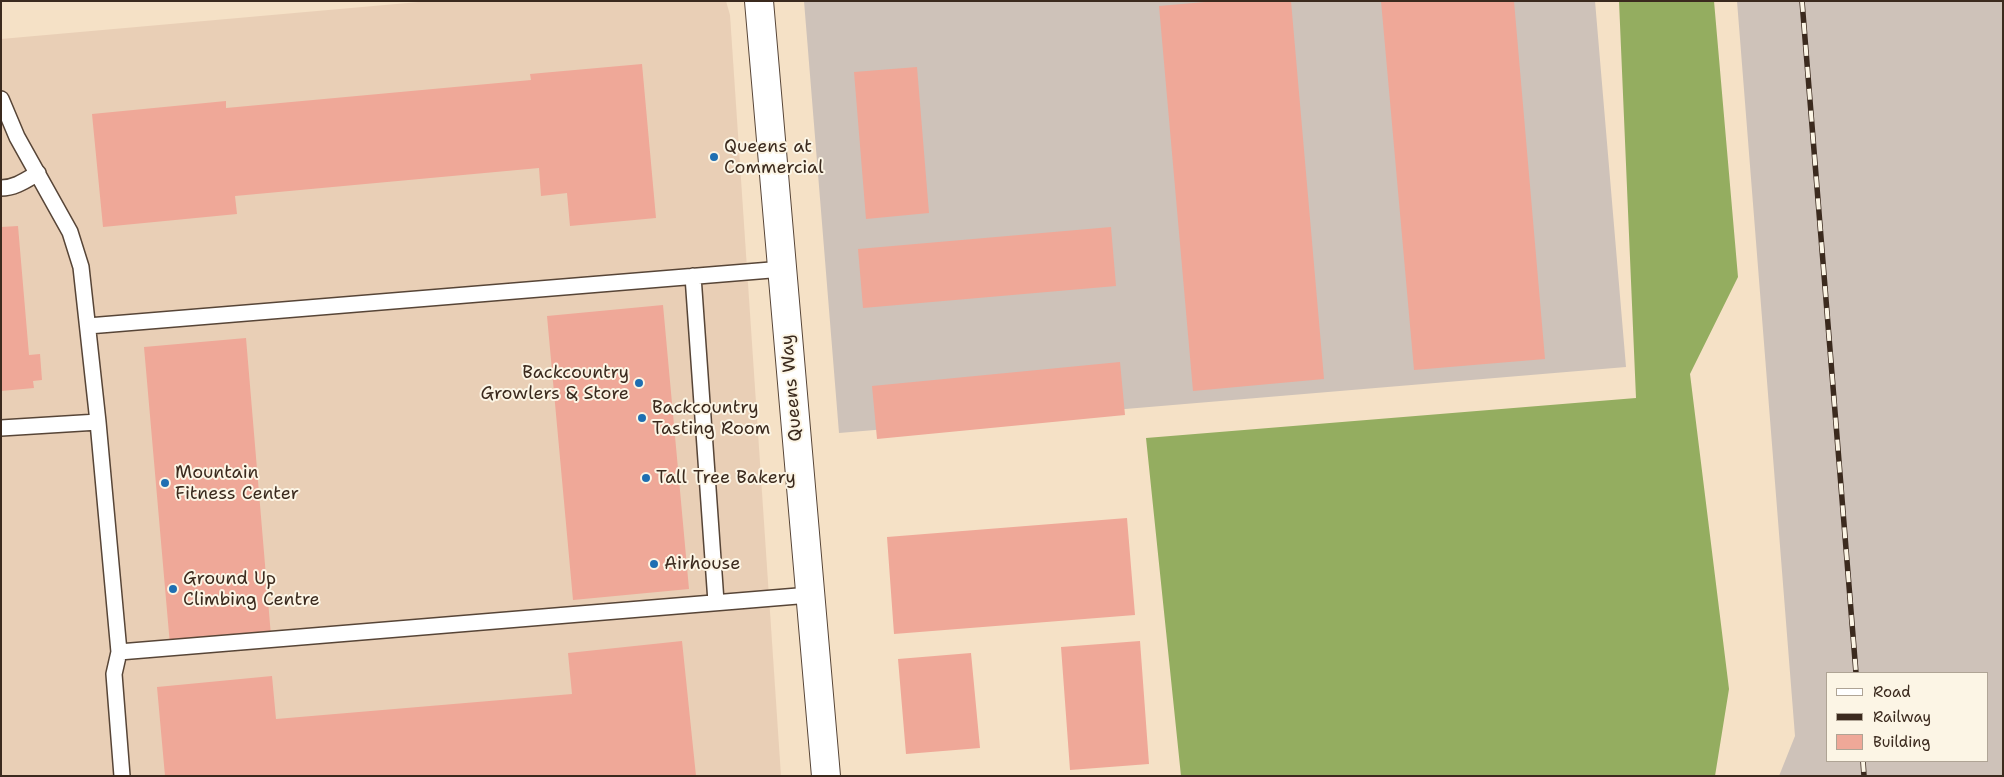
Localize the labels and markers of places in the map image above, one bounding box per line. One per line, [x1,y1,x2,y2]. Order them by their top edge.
place label: Queens at Commercial [724,136,824,178]
marker: Queens at Commercial [708,151,720,163]
place label: Backcountry Growlers & Store [480,362,629,404]
marker: Backcountry Growlers & Store [633,377,645,389]
place label: Backcountry Tasting Room [652,397,770,439]
marker: Backcountry Tasting Room [636,412,648,424]
place label: Mountain Fitness Center [175,462,299,504]
place label: Tall Tree Bakery [656,467,796,489]
marker: Tall Tree Bakery [640,472,652,484]
marker: Mountain Fitness Center [159,477,171,489]
place label: Airhouse [664,553,740,575]
marker: Airhouse [648,558,660,570]
place label: Ground Up Climbing Centre [183,568,320,610]
marker: Ground Up Climbing Centre [167,583,179,595]

